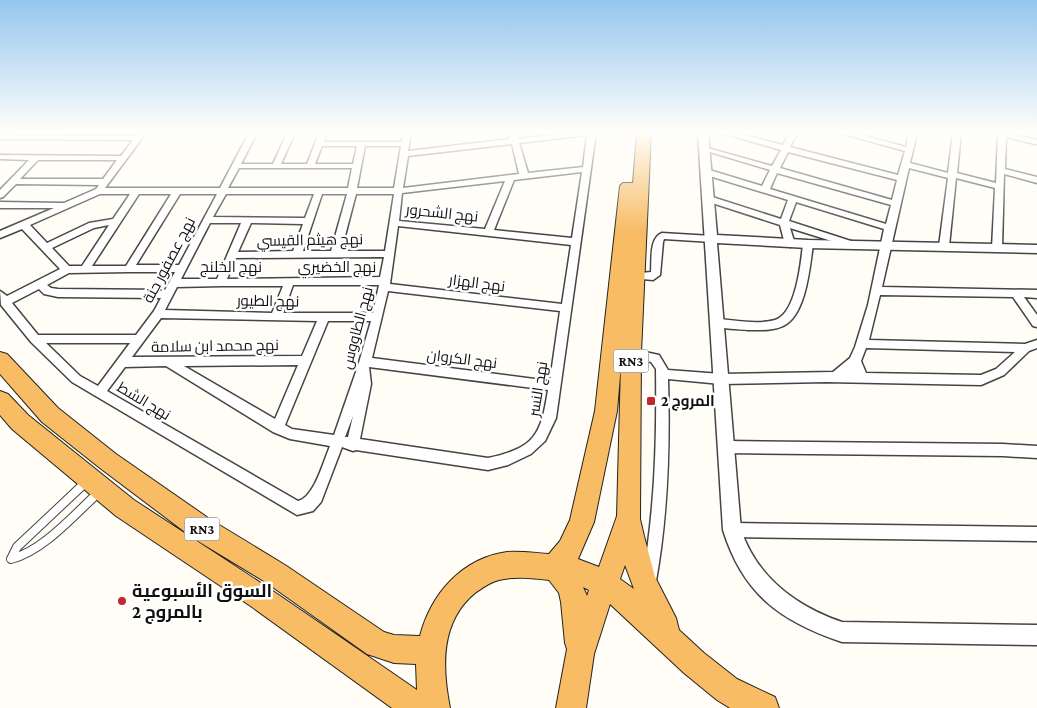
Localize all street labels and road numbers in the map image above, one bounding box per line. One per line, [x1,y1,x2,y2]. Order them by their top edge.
street label: نهج الشحرور [404,201,479,228]
street label: نهج عصفور جنة [140,215,201,307]
street label: نهج هيثم القيسي [257,231,363,253]
street label: نهج الخلنج [200,259,262,278]
street label: نهج الخضيري [298,259,376,279]
street label: نهج الهزار [447,271,506,297]
street label: نهج الطاووس [338,285,379,372]
street label: نهج الطيور [236,292,299,313]
street label: نهج محمد ابن سلامة [151,337,279,358]
street label: نهج الكروان [425,347,498,374]
road number: RN3 [614,350,648,372]
street label: نهج النسر [526,360,553,419]
street label: نهج الشط [113,379,173,426]
road number: RN3 [184,518,220,540]

